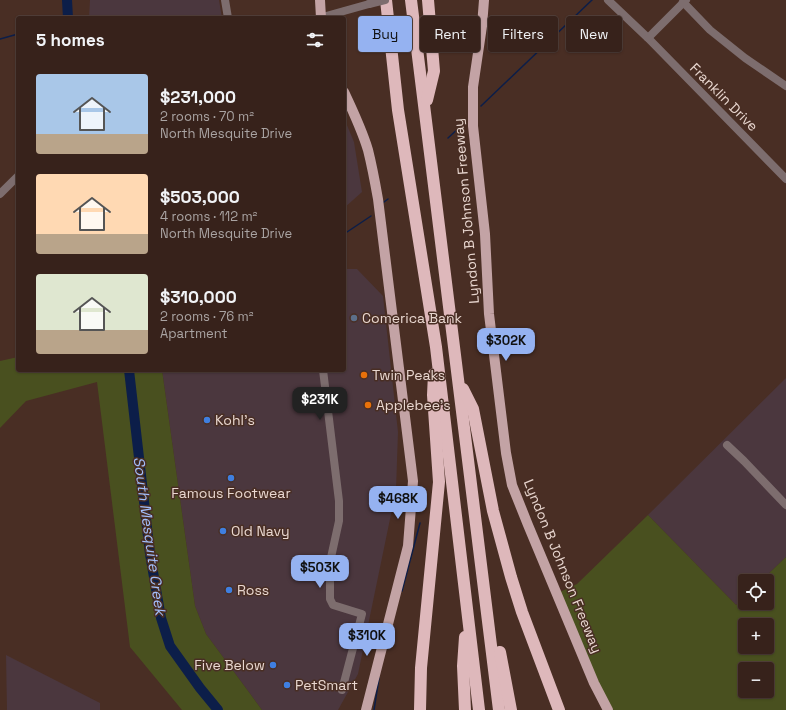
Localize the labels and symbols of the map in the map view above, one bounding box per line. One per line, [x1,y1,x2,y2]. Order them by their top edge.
street label: Franklin Drive [686,59,762,135]
street label: Lyndon B Johnson Freeway [449,118,483,304]
place label: Comerica Bank [362,309,463,327]
marker: Comerica Bank [349,313,359,323]
pin: $302K [478,328,534,362]
place label: Twin Peaks [372,366,445,384]
marker: Twin Peaks [359,370,369,380]
pin: $231K [292,387,348,421]
place label: Applebee's [376,396,451,414]
marker: Applebee's [363,400,373,410]
place label: Kohl's [215,411,255,429]
marker: Kohl's [202,415,212,425]
water label: South Mesquite Creek [129,455,171,618]
marker: Famous Footwear [226,473,236,483]
street label: Lyndon B Johnson Freeway [520,476,606,656]
place label: Famous Footwear [171,484,291,502]
pin: $468K [370,486,426,520]
place label: Old Navy [231,522,290,540]
marker: Old Navy [218,526,228,536]
pin: $503K [292,555,348,589]
place label: Ross [237,581,269,599]
marker: Ross [224,585,234,595]
pin: $310K [339,623,395,657]
place label: Five Below [194,656,265,674]
marker: Five Below [268,660,278,670]
place label: PetSmart [295,676,358,694]
marker: PetSmart [282,680,292,690]

